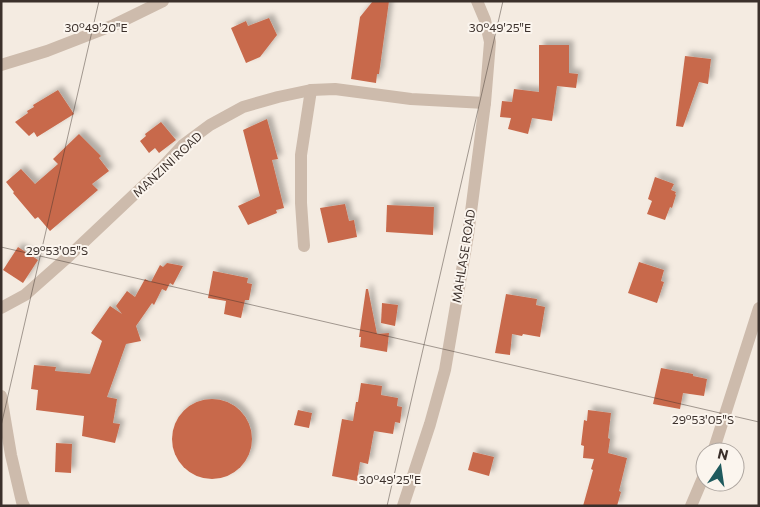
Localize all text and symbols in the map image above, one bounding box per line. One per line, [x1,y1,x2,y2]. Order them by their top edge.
text: 30°49'20"E [64,20,128,34]
text: 30°49'25"E [469,20,531,34]
street label: MANZINI ROAD [130,128,205,200]
street label: MAHLASE ROAD [449,208,477,304]
text: 29°53'05"S [26,243,88,257]
text: 29°53'05"S [672,412,734,426]
north arrow [695,442,745,492]
text: N [716,444,730,463]
text: 30°49'25"E [359,472,421,486]

